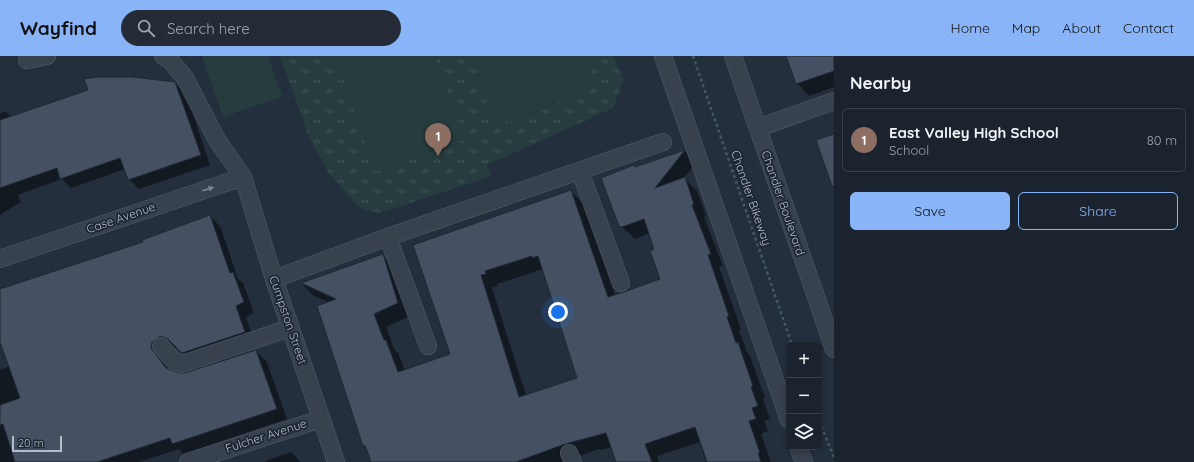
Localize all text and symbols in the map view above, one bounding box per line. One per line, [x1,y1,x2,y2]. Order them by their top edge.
search box [121,10,401,46]
text: Wayfind [20,16,97,40]
icon: search [135,17,157,39]
text: Search here [167,19,250,38]
text: Home [951,19,990,37]
text: Map [1012,19,1040,37]
text: About [1062,19,1101,37]
text: Contact [1123,19,1174,37]
text: Nearby [850,72,911,93]
pin: 1 [425,123,451,156]
text: East Valley High School [889,123,1059,142]
text: 1 [861,132,867,148]
text: 80 m [1147,132,1177,148]
text: School [889,142,929,158]
street label: Chandler Bikeway [728,148,775,248]
street label: Chandler Boulevard [758,148,808,257]
one-way arrow [202,186,214,192]
button: Save [850,192,1010,230]
button: Share [1018,192,1178,230]
street label: Case Avenue [84,199,157,236]
street label: Cumpston Street [266,274,311,366]
your location [548,302,568,322]
map controls [786,342,822,450]
button: + [786,342,822,378]
button: − [786,378,822,414]
button: layers [786,414,822,450]
street label: Fulcher Avenue [223,415,309,456]
scale bar [12,434,62,453]
text: 20 m [18,436,44,450]

